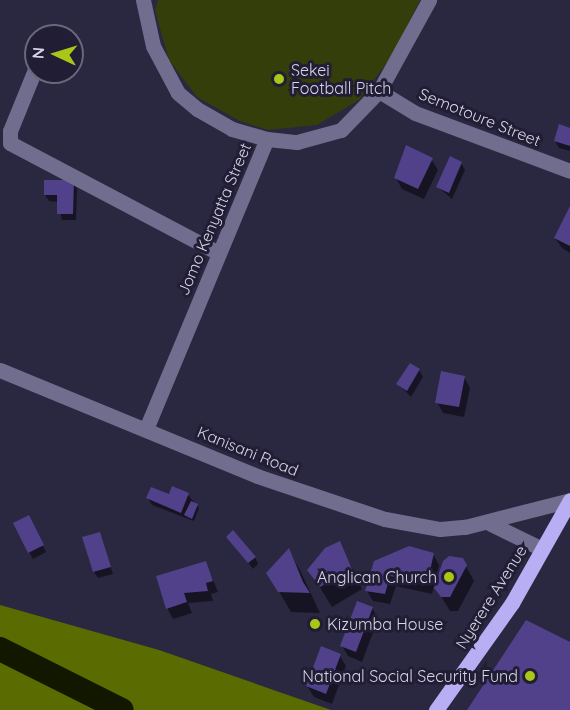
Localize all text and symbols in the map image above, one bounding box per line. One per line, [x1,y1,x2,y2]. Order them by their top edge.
north arrow [24,24,84,84]
text: N [28,46,48,59]
place label: Sekei Football Pitch [291,60,391,98]
marker: Sekei Football Pitch [272,72,286,86]
street label: Semotoure Street [416,84,544,150]
street label: Jomo Kenyatta Street [173,140,255,298]
street label: Kanisani Road [195,422,301,480]
street label: Nyerere Avenue [451,542,531,652]
place label: Anglican Church [317,567,437,587]
marker: Anglican Church [442,570,456,584]
place label: Kizumba House [327,614,443,634]
marker: Kizumba House [308,617,322,631]
place label: National Social Security Fund [302,666,518,686]
marker: National Social Security Fund [523,669,537,683]

